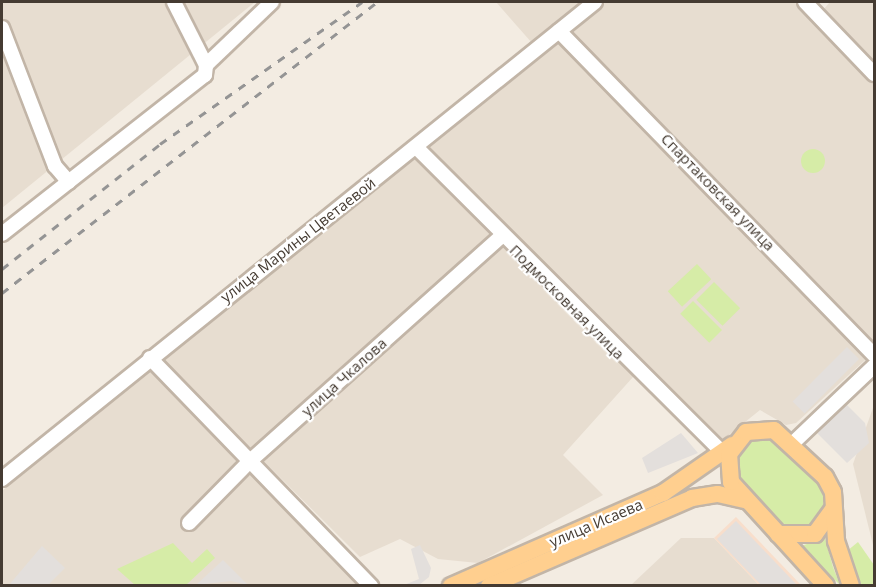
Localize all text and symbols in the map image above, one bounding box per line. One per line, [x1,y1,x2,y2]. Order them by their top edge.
street label: Спартаковская улица [657,130,779,254]
street label: улица Марины Цветаевой [217,174,379,306]
street label: Подмосковная улица [506,241,628,363]
street label: улица Чкалова [298,334,390,420]
street label: улица Исаева [547,495,645,551]

